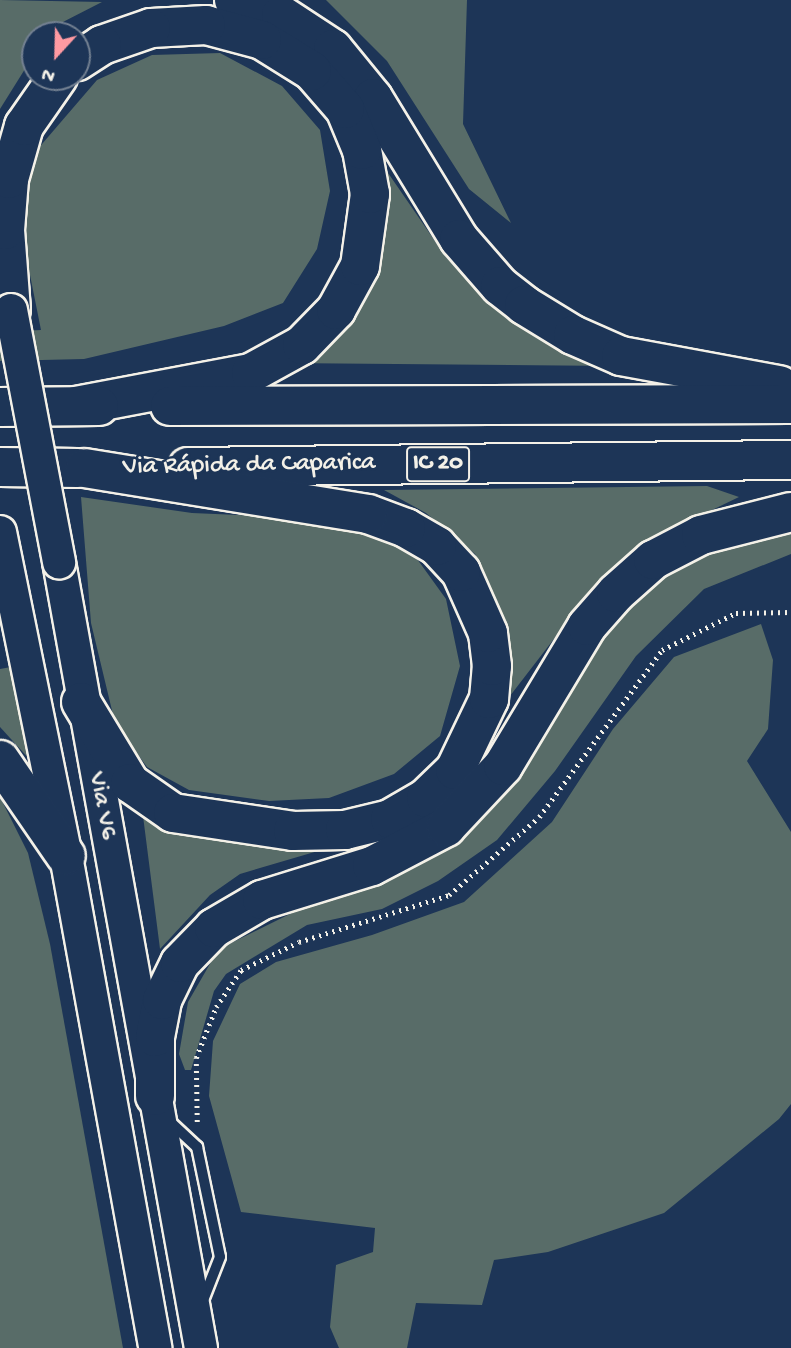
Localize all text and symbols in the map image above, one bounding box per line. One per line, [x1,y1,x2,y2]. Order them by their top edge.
north arrow [21,21,91,91]
text: N [39,61,59,87]
road number: IC 20 [405,444,471,485]
street label: Via Rápida da Caparica [122,448,376,484]
street label: Via V6 [79,769,123,843]

